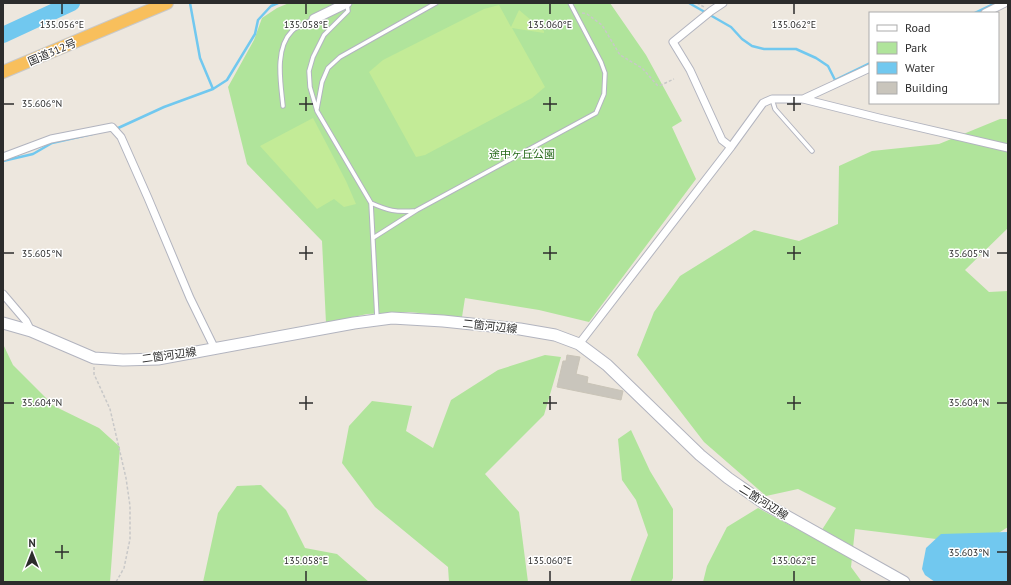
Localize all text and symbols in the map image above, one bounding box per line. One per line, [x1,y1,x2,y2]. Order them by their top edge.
legend [869,12,999,104]
text: 135.056°E [40,18,84,31]
text: 135.058°E [284,18,328,31]
text: 135.060°E [528,18,572,31]
text: 135.062°E [772,18,816,31]
text: Road [905,20,930,35]
street label: 国道312号 [26,36,78,68]
text: Park [905,40,927,55]
text: Water [905,60,935,75]
text: Building [905,80,948,95]
text: 35.606°N [22,97,62,110]
park label: 途中ヶ丘公園 [489,147,555,161]
text: 35.605°N [22,247,62,260]
text: 35.605°N [949,247,989,260]
street label: 二箇河辺線 [462,316,518,336]
street label: 二箇河辺線 [141,344,197,366]
text: 35.604°N [22,396,62,409]
text: 35.604°N [949,396,989,409]
street label: 二箇河辺線 [737,481,791,523]
north arrow [12,533,52,573]
text: N [28,536,36,550]
text: 35.603°N [949,546,989,559]
text: 135.058°E [284,554,328,567]
text: 135.060°E [528,554,572,567]
text: 135.062°E [772,554,816,567]

